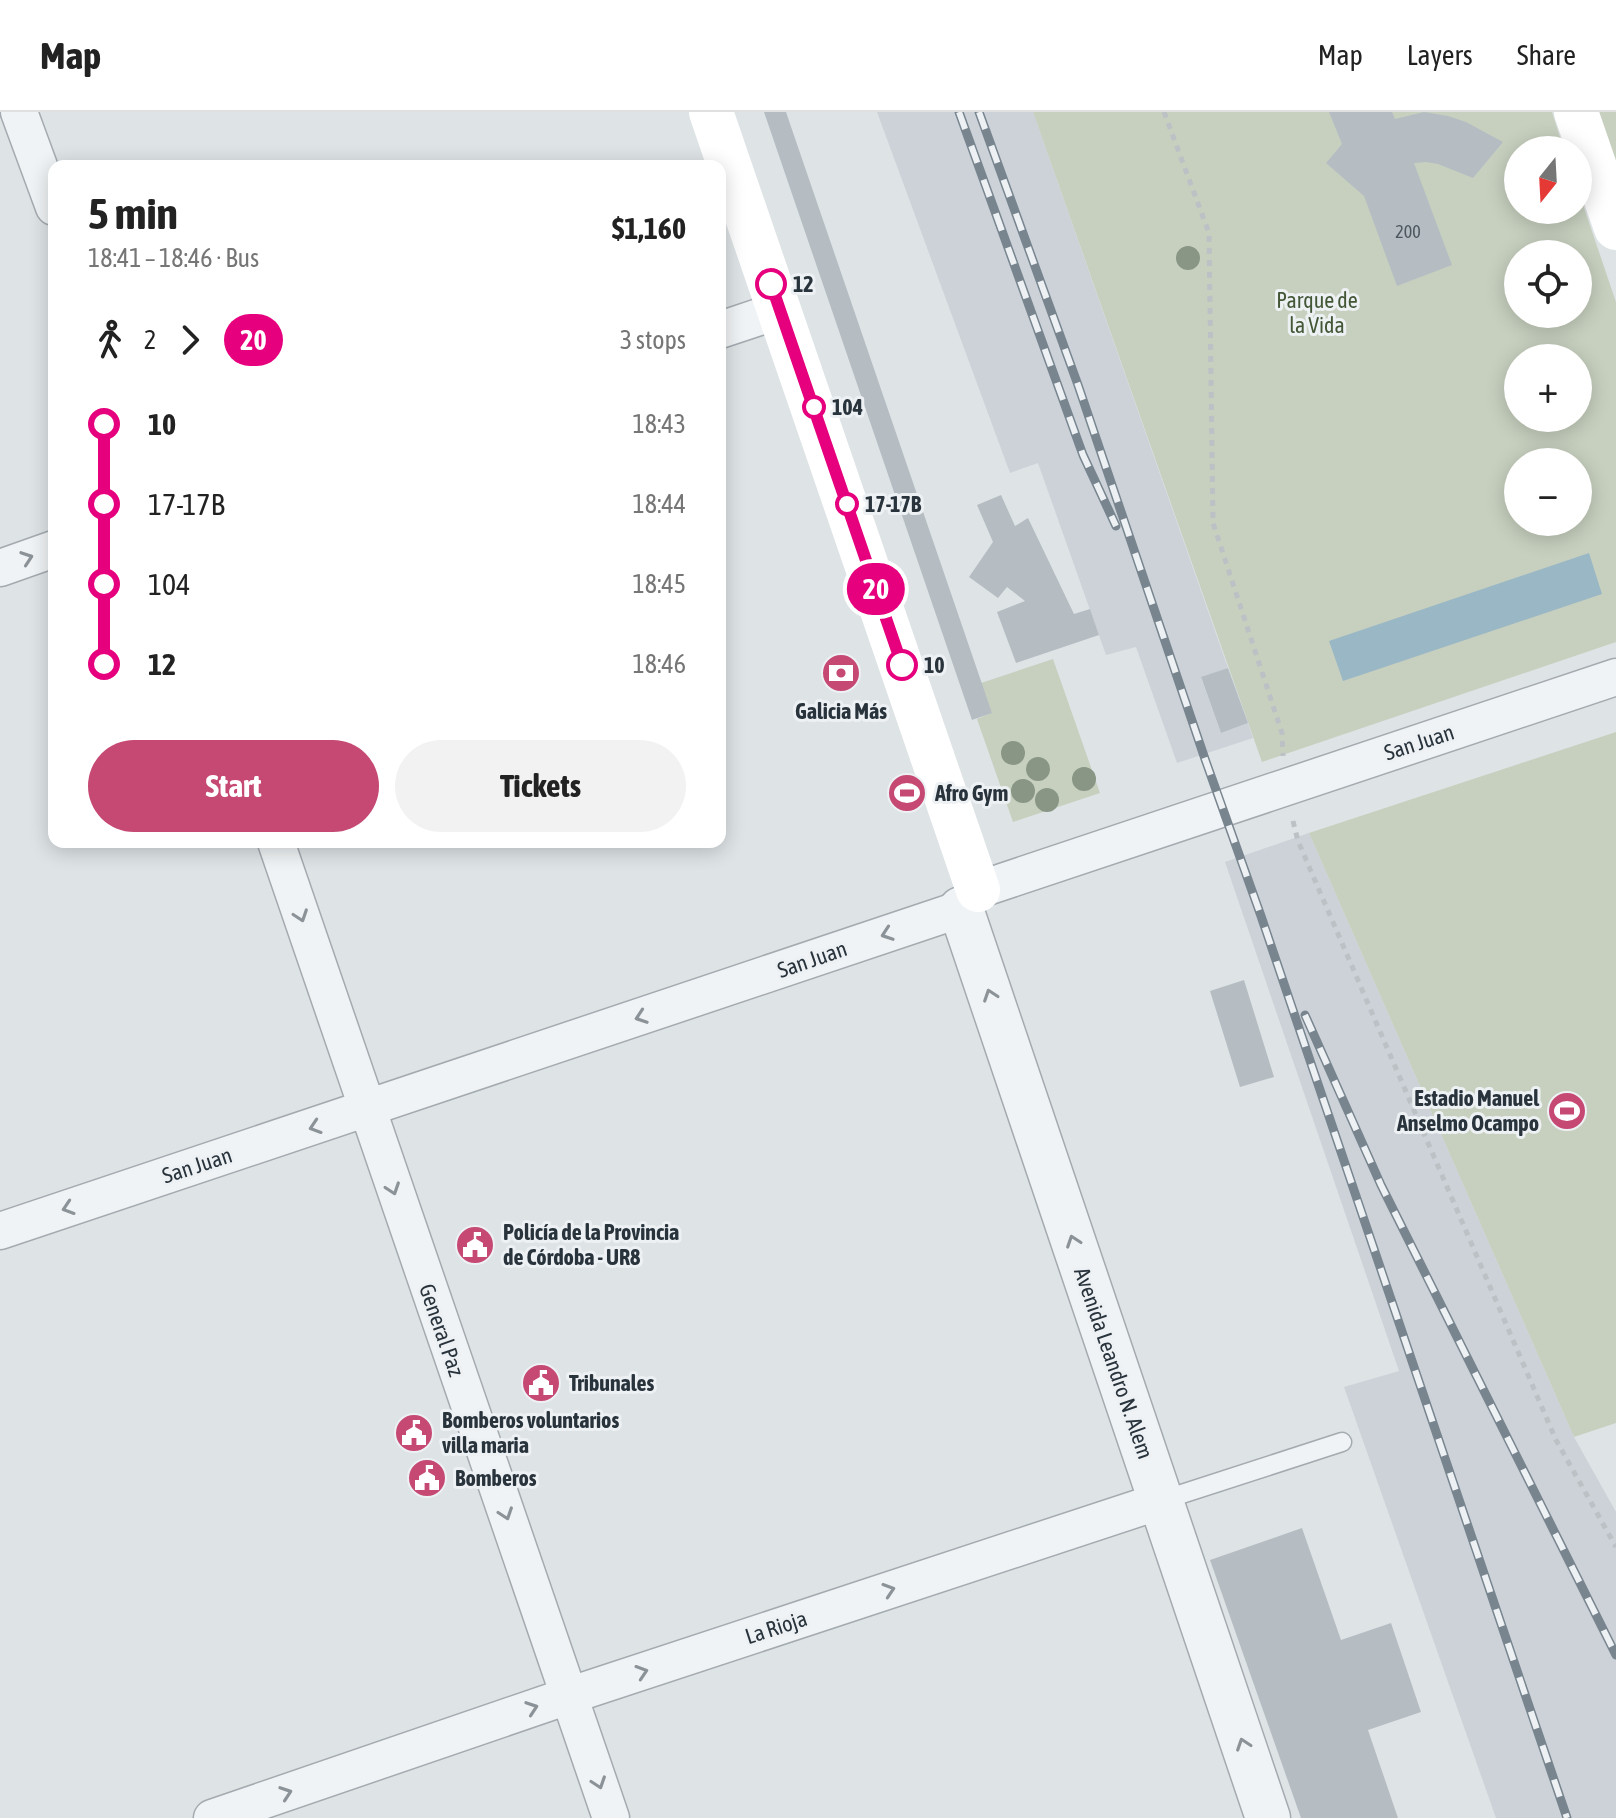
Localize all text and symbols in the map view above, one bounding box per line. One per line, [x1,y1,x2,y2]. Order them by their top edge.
text: Map [40,34,101,77]
text: Map [1318,39,1363,71]
text: Layers [1407,39,1473,71]
text: Share [1517,39,1576,71]
north arrow [1504,136,1592,224]
map controls [1504,136,1592,536]
text: 5 min [88,188,178,238]
text: $1,160 [612,211,686,245]
house number: 200 [1395,221,1421,242]
button: locate [1504,240,1592,328]
text: 18:41 – 18:46 · Bus [88,243,259,273]
marker: 12 [756,269,786,299]
place label: 12 [793,271,814,297]
park label: Parque de la Vida [1276,287,1358,338]
icon: walk [88,318,132,362]
icon: forward [168,318,212,362]
text: 20 [240,324,267,356]
text: 2 [144,325,156,355]
text: 3 stops [620,325,686,355]
button: + [1504,344,1592,432]
place label: 104 [832,394,863,420]
marker: 104 [803,396,825,418]
text: 10 [148,407,176,441]
text: 18:43 [632,409,686,439]
button: − [1504,448,1592,536]
text: 17-17B [148,487,225,521]
text: 18:44 [632,489,686,519]
place label: 17-17B [865,491,922,517]
marker: 17-17B [836,493,858,515]
one-way arrow [19,552,33,568]
line badge: 20 [840,563,912,615]
text: 104 [148,567,190,601]
text: 18:45 [632,569,686,599]
text: 20 [863,573,889,605]
text: 12 [148,647,176,681]
text: 18:46 [632,649,686,679]
marker: 10 [887,650,917,680]
bank icon: Galicia Más [820,652,862,694]
place label: 10 [924,652,945,678]
place label: Galicia Más [795,698,887,724]
street label: San Juan [1381,719,1457,765]
button: Start [88,740,379,832]
button: Tickets [395,740,686,832]
sports icon: Afro Gym [886,772,928,814]
place label: Afro Gym [934,780,1008,806]
one-way arrow [292,908,308,922]
one-way arrow [881,924,895,940]
street label: San Juan [774,935,850,983]
one-way arrow [983,988,999,1002]
one-way arrow [634,1007,648,1023]
place label: Estadio Manuel Anselmo Ocampo [1396,1085,1540,1136]
sports icon: Estadio Manuel Anselmo Ocampo [1546,1090,1588,1132]
one-way arrow [308,1117,322,1133]
street label: San Juan [159,1142,235,1188]
one-way arrow [384,1181,400,1195]
one-way arrow [61,1199,75,1215]
place label: Policía de la Provincia de Córdoba - UR8 [503,1219,679,1270]
public building icon: Policía de la Provincia de Córdoba - UR8 [454,1224,496,1266]
one-way arrow [1066,1235,1082,1249]
street label: Avenida Leandro N. Alem [1069,1264,1159,1462]
street label: General Paz [414,1280,470,1380]
public building icon: Tribunales [520,1362,562,1404]
place label: Tribunales [569,1370,654,1396]
place label: Bomberos voluntarios villa maria [442,1407,619,1458]
public building icon: Bomberos voluntarios villa maria [393,1412,435,1454]
public building icon: Bomberos [406,1457,448,1499]
place label: Bomberos [455,1465,537,1491]
one-way arrow [496,1506,512,1520]
one-way arrow [882,1583,896,1599]
street label: La Rioja [742,1605,810,1649]
one-way arrow [635,1665,649,1681]
one-way arrow [524,1702,538,1718]
one-way arrow [1236,1738,1252,1752]
one-way arrow [589,1776,605,1790]
one-way arrow [278,1786,292,1802]

